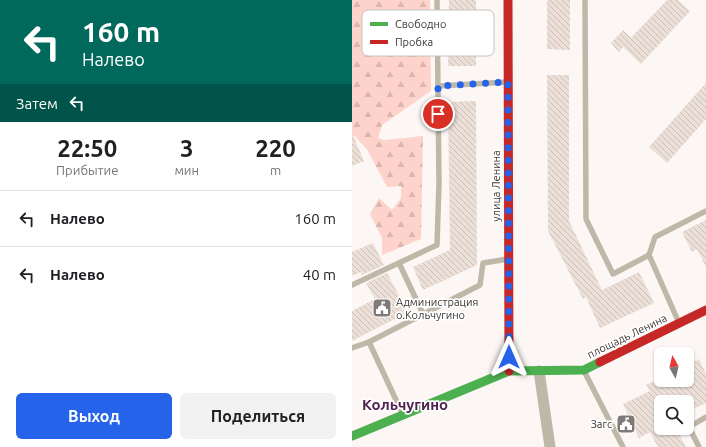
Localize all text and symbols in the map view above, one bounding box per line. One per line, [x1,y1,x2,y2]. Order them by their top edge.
legend [362,10,494,56]
icon: left [16,16,68,68]
text: 160 m [82,16,160,47]
text: Свободно [395,18,446,30]
text: Пробка [395,36,433,48]
text: Налево [82,49,145,69]
icon: left [66,92,88,114]
text: Затем [16,95,58,112]
pin [421,97,455,131]
icon: arrive [427,103,449,125]
text: 22:50 [57,135,117,162]
text: 3 [180,135,194,162]
text: 220 [255,135,296,162]
street label: улица Ленина [490,150,502,222]
text: Прибытие [56,163,118,177]
text: мин [174,163,199,177]
text: m [270,163,281,177]
icon: left [16,208,38,230]
text: Налево [50,210,105,227]
text: 160 m [294,210,336,227]
icon: left [16,264,38,286]
text: Налево [50,266,105,283]
text: 40 m [303,266,336,283]
place label: Администрация о.Кольчугино [396,296,478,321]
public building icon: Администрация о.Кольчугино [371,297,393,319]
street label: площадь Ленина [585,311,669,361]
position arrow [488,336,530,378]
north arrow [654,347,694,387]
map controls [654,347,694,435]
button: Выход [16,393,172,439]
button: Поделиться [180,393,336,439]
button: search [654,395,694,435]
district label: Кольчугино [362,396,448,413]
public building icon: Загс [615,413,637,435]
place label: Загс [591,418,612,430]

